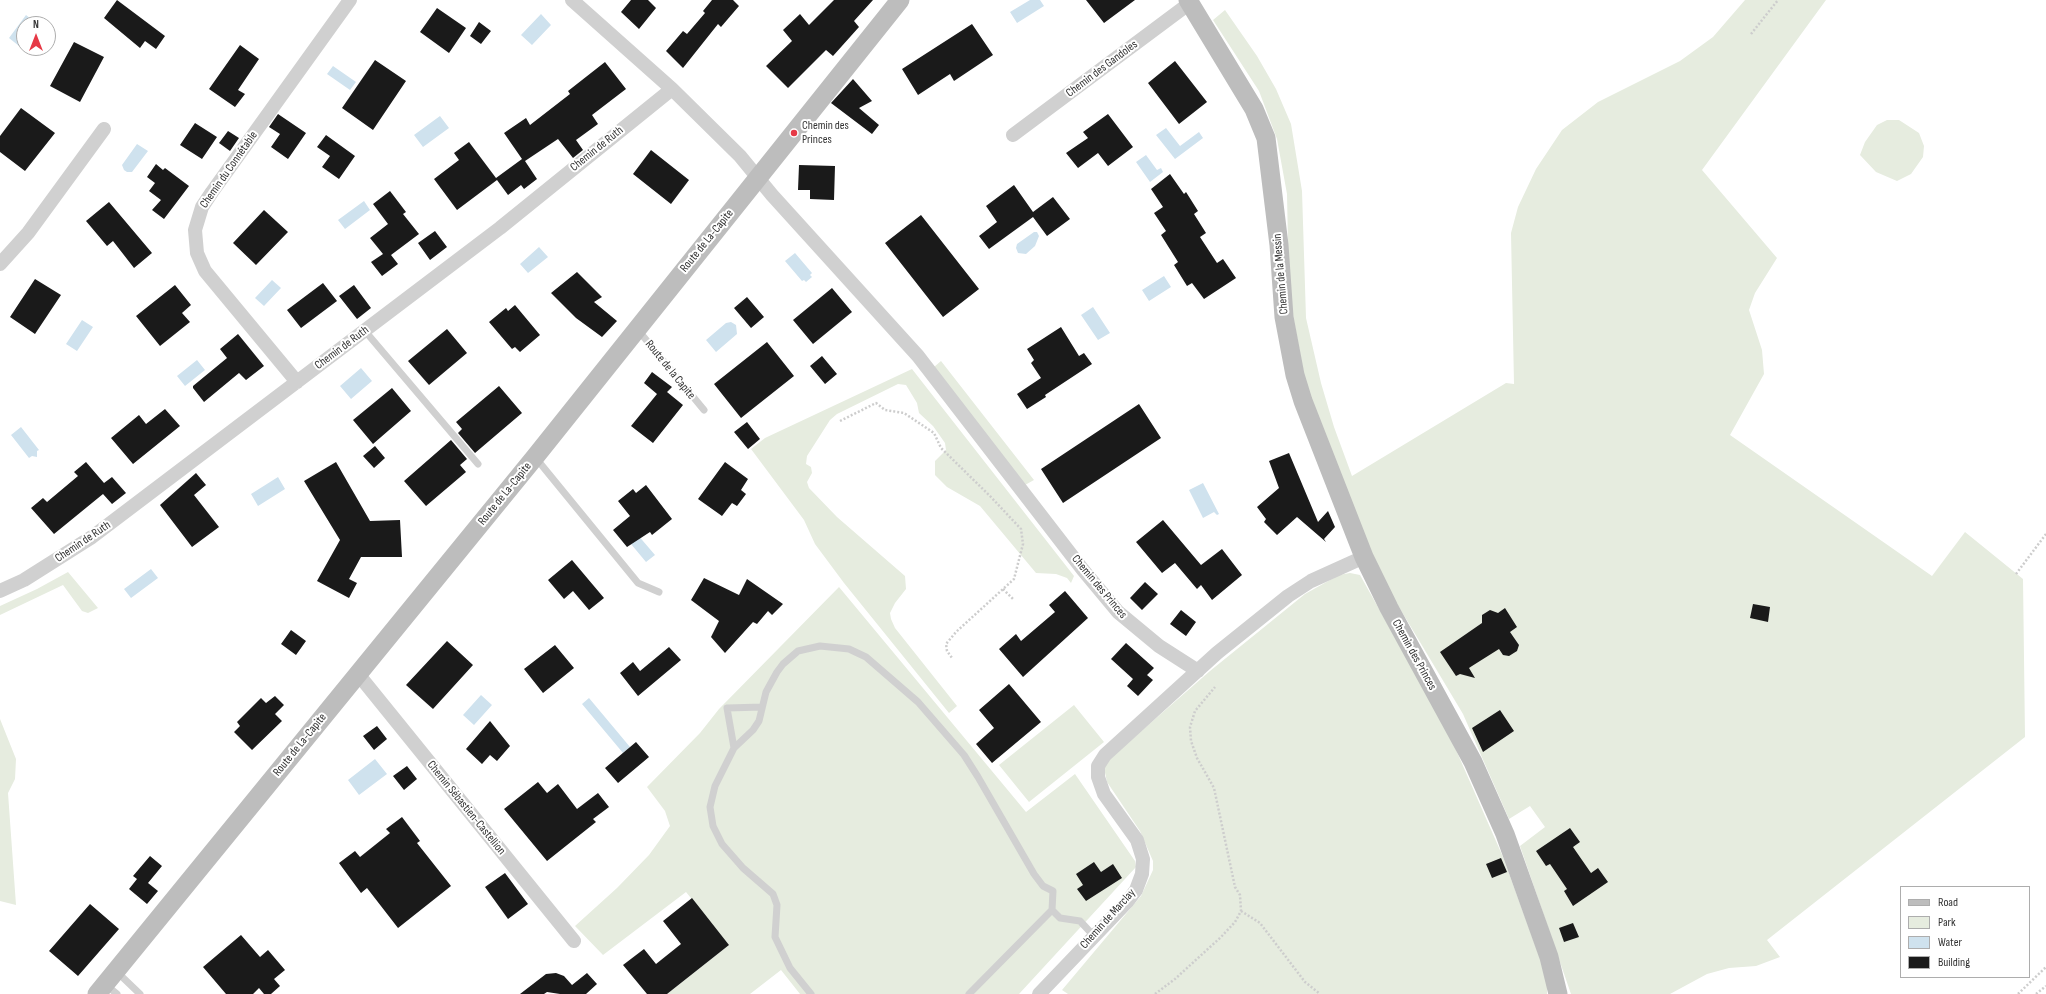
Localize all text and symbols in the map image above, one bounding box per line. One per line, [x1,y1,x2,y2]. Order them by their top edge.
north arrow [16,16,56,56]
text: N [33,18,39,31]
street label: Chemin des Gandoles [1063,37,1141,101]
place label: Chemin des Princes [802,119,849,147]
street label: Chemin de Ruth [568,123,626,175]
marker: Chemin des Princes [789,128,799,138]
street label: Chemin du Connétable [197,129,261,211]
street label: Route de La-Capite [677,207,737,275]
street label: Chemin de la Messin [1270,233,1292,315]
street label: Chemin de Ruth [312,323,372,373]
street label: Route de la Capite [642,337,698,403]
street label: Route de La-Capite [475,460,535,528]
street label: Chemin de Ruth [53,518,113,566]
street label: Chemin des Princes [1068,552,1130,622]
street label: Chemin des Princes [1389,617,1439,693]
street label: Route de La-Capite [270,711,330,779]
street label: Chemin Sébastien-Castellion [424,758,508,858]
street label: Chemin de Marclay [1077,886,1139,952]
legend [1900,886,2030,978]
text: Road [1938,895,1958,910]
text: Park [1938,915,1956,930]
text: Water [1938,935,1962,950]
text: Building [1938,955,1970,970]

